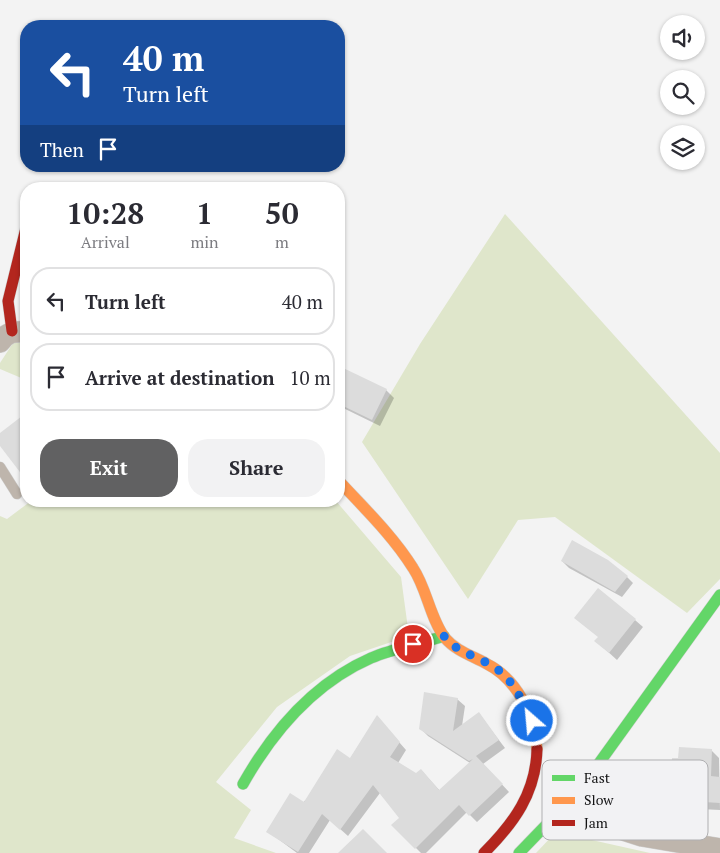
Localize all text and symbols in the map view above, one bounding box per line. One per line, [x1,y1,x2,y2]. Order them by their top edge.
map controls [660,15,705,170]
button: sound [660,15,705,60]
text: 40 m [123,35,204,81]
icon: left [40,40,105,105]
button: search [660,70,705,115]
text: Turn left [123,79,209,108]
button: layers [660,125,705,170]
icon: arrive [94,135,122,163]
text: Then [40,137,84,162]
text: 10:28 [66,193,144,233]
text: 1 [196,193,213,233]
text: 50 [265,193,299,233]
text: Arrival [81,231,130,253]
text: min [191,231,219,253]
text: m [275,231,289,253]
icon: left [42,287,70,315]
text: Turn left [85,289,166,314]
text: 40 m [282,289,323,314]
icon: arrive [42,363,70,391]
text: Arrive at destination [85,365,274,390]
text: 10 m [289,365,331,390]
button: Exit [40,439,178,497]
button: Share [188,439,325,497]
pin [392,623,434,665]
icon: arrive [399,630,427,658]
position arrow [505,694,557,746]
legend [542,760,708,840]
text: Fast [584,768,611,787]
text: Slow [584,790,614,809]
text: Jam [584,813,608,832]

